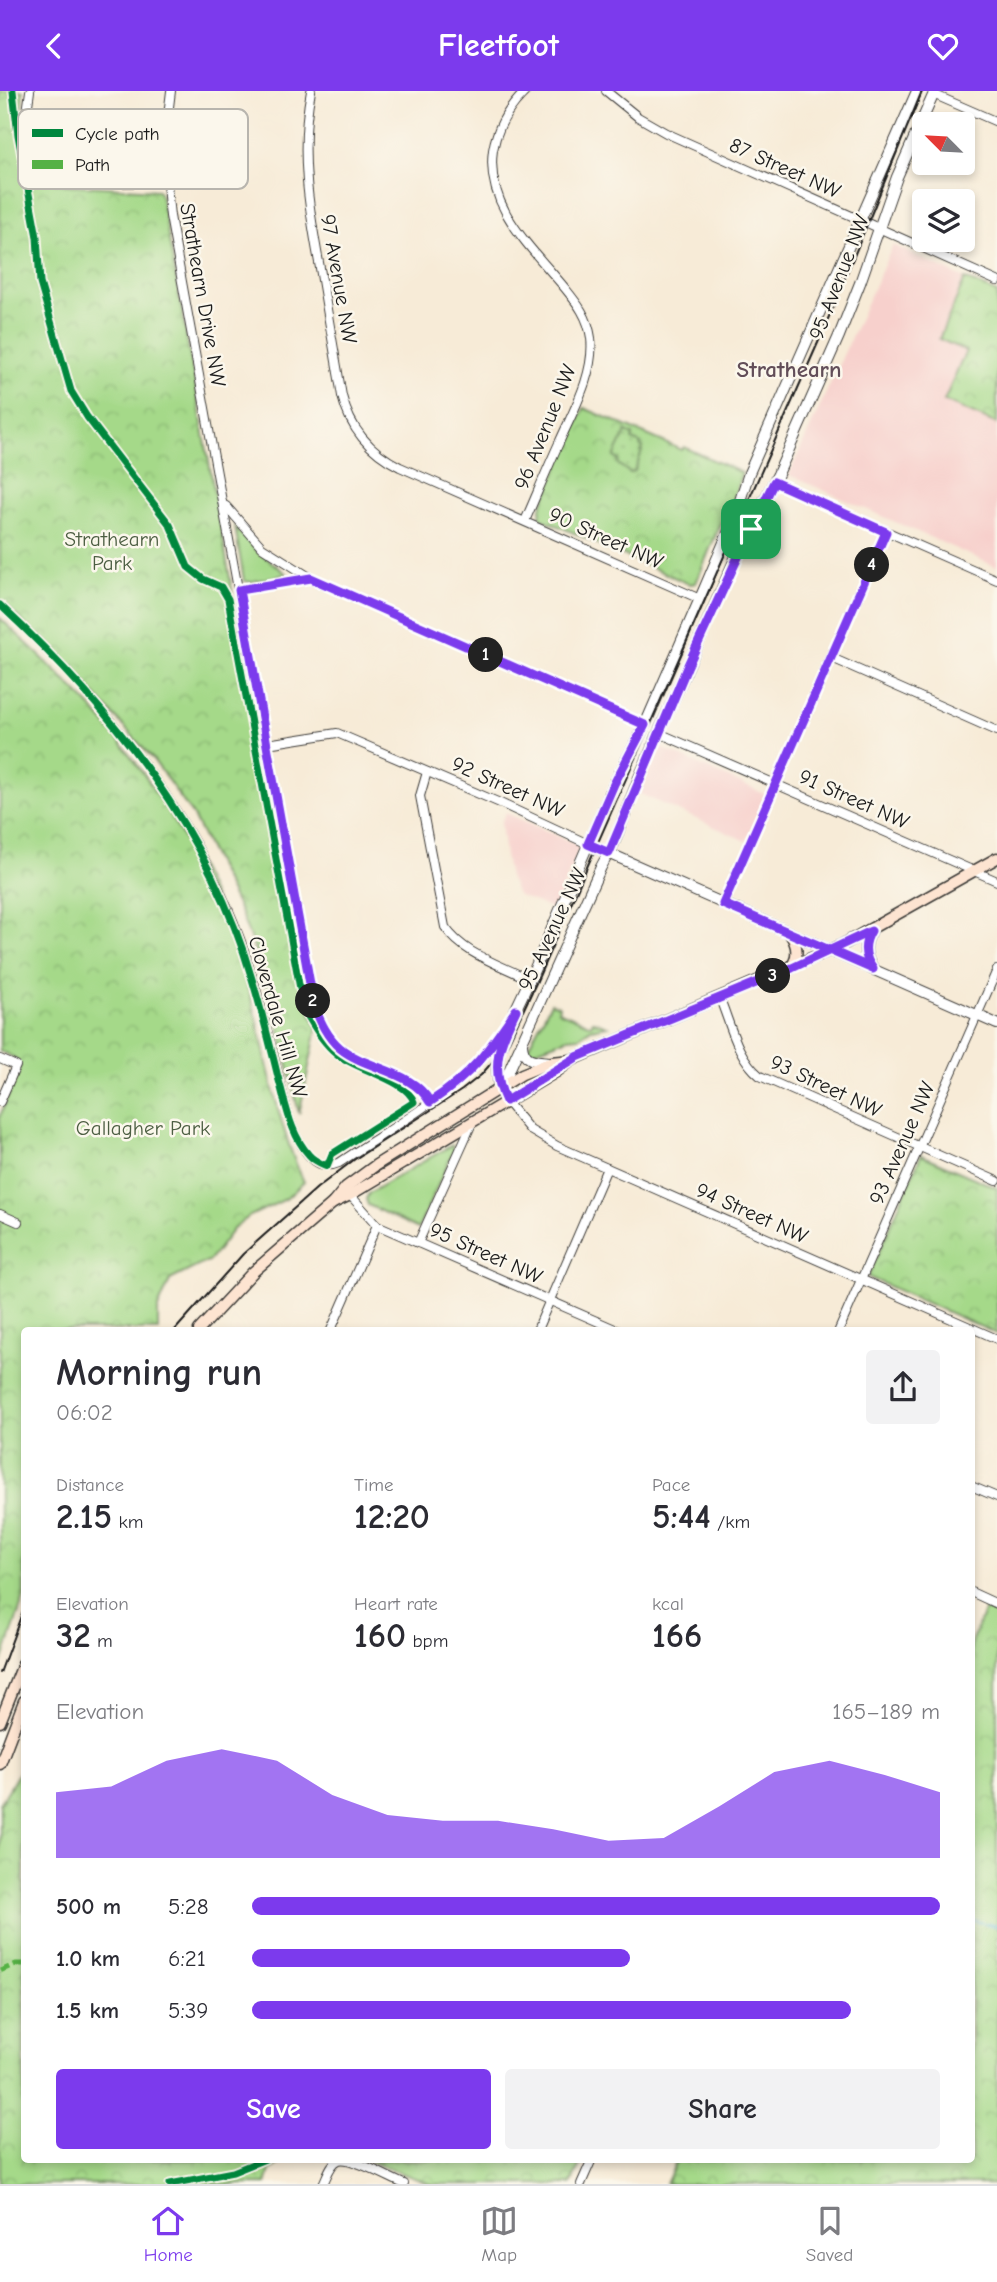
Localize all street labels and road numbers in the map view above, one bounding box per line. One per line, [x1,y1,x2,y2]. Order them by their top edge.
street label: 87 Street NW [726,133,845,204]
street label: Strathearn Drive NW [175,201,231,390]
street label: 95 Avenue NW [804,210,874,343]
street label: 97 Avenue NW [316,212,362,346]
street label: 96 Avenue NW [509,360,581,493]
street label: 90 Street NW [545,502,668,574]
street label: 92 Street NW [448,751,569,823]
street label: 91 Street NW [795,764,914,834]
street label: 95 Avenue NW [513,863,591,994]
street label: Cloverdale Hill NW [243,933,313,1101]
street label: 93 Street NW [766,1050,886,1123]
street label: 93 Avenue NW [864,1077,940,1208]
street label: 94 Street NW [692,1178,812,1249]
street label: 95 Street NW [426,1217,547,1289]

